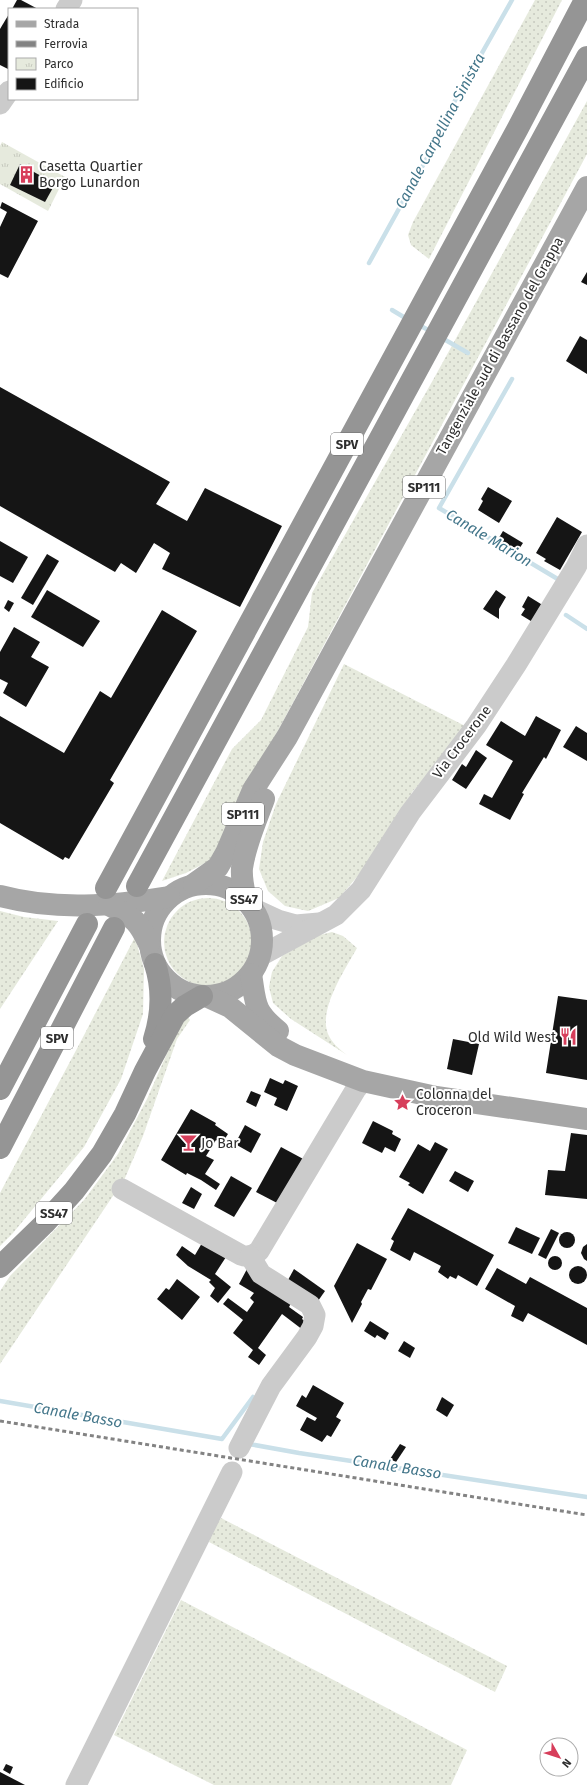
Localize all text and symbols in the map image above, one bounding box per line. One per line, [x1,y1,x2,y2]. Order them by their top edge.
legend [8,8,138,100]
text: Strada [44,17,79,31]
text: Ferrovia [44,37,88,51]
water label: Canale Carpellina Sinistra [391,50,489,212]
text: Parco [44,57,74,71]
text: Edificio [44,77,84,91]
place label: Casetta Quartier Borgo Lunardon [39,158,143,191]
building icon: Casetta Quartier Borgo Lunardon [16,164,36,184]
street label: Tangenziale sud di Bassano del Grappa [433,234,567,458]
road number: SPV [331,433,363,455]
road number: SP111 [403,476,445,498]
water label: Canale Marion [443,505,535,571]
street label: Via Crocerone [429,702,495,782]
road number: SP111 [222,803,264,825]
road number: SS47 [226,888,262,910]
road number: SPV [41,1027,73,1049]
restaurant icon: Old Wild West [559,1027,579,1047]
place label: Old Wild West [468,1029,557,1046]
place label: Colonna del Croceron [416,1086,492,1119]
place icon: Colonna del Croceron [393,1092,413,1112]
bar icon: Jo Bar [178,1133,198,1153]
place label: Jo Bar [201,1135,239,1152]
road number: SS47 [36,1202,72,1224]
water label: Canale Basso [32,1398,124,1432]
water label: Canale Basso [351,1451,443,1483]
north arrow [539,1737,579,1777]
text: N [559,1756,574,1770]

